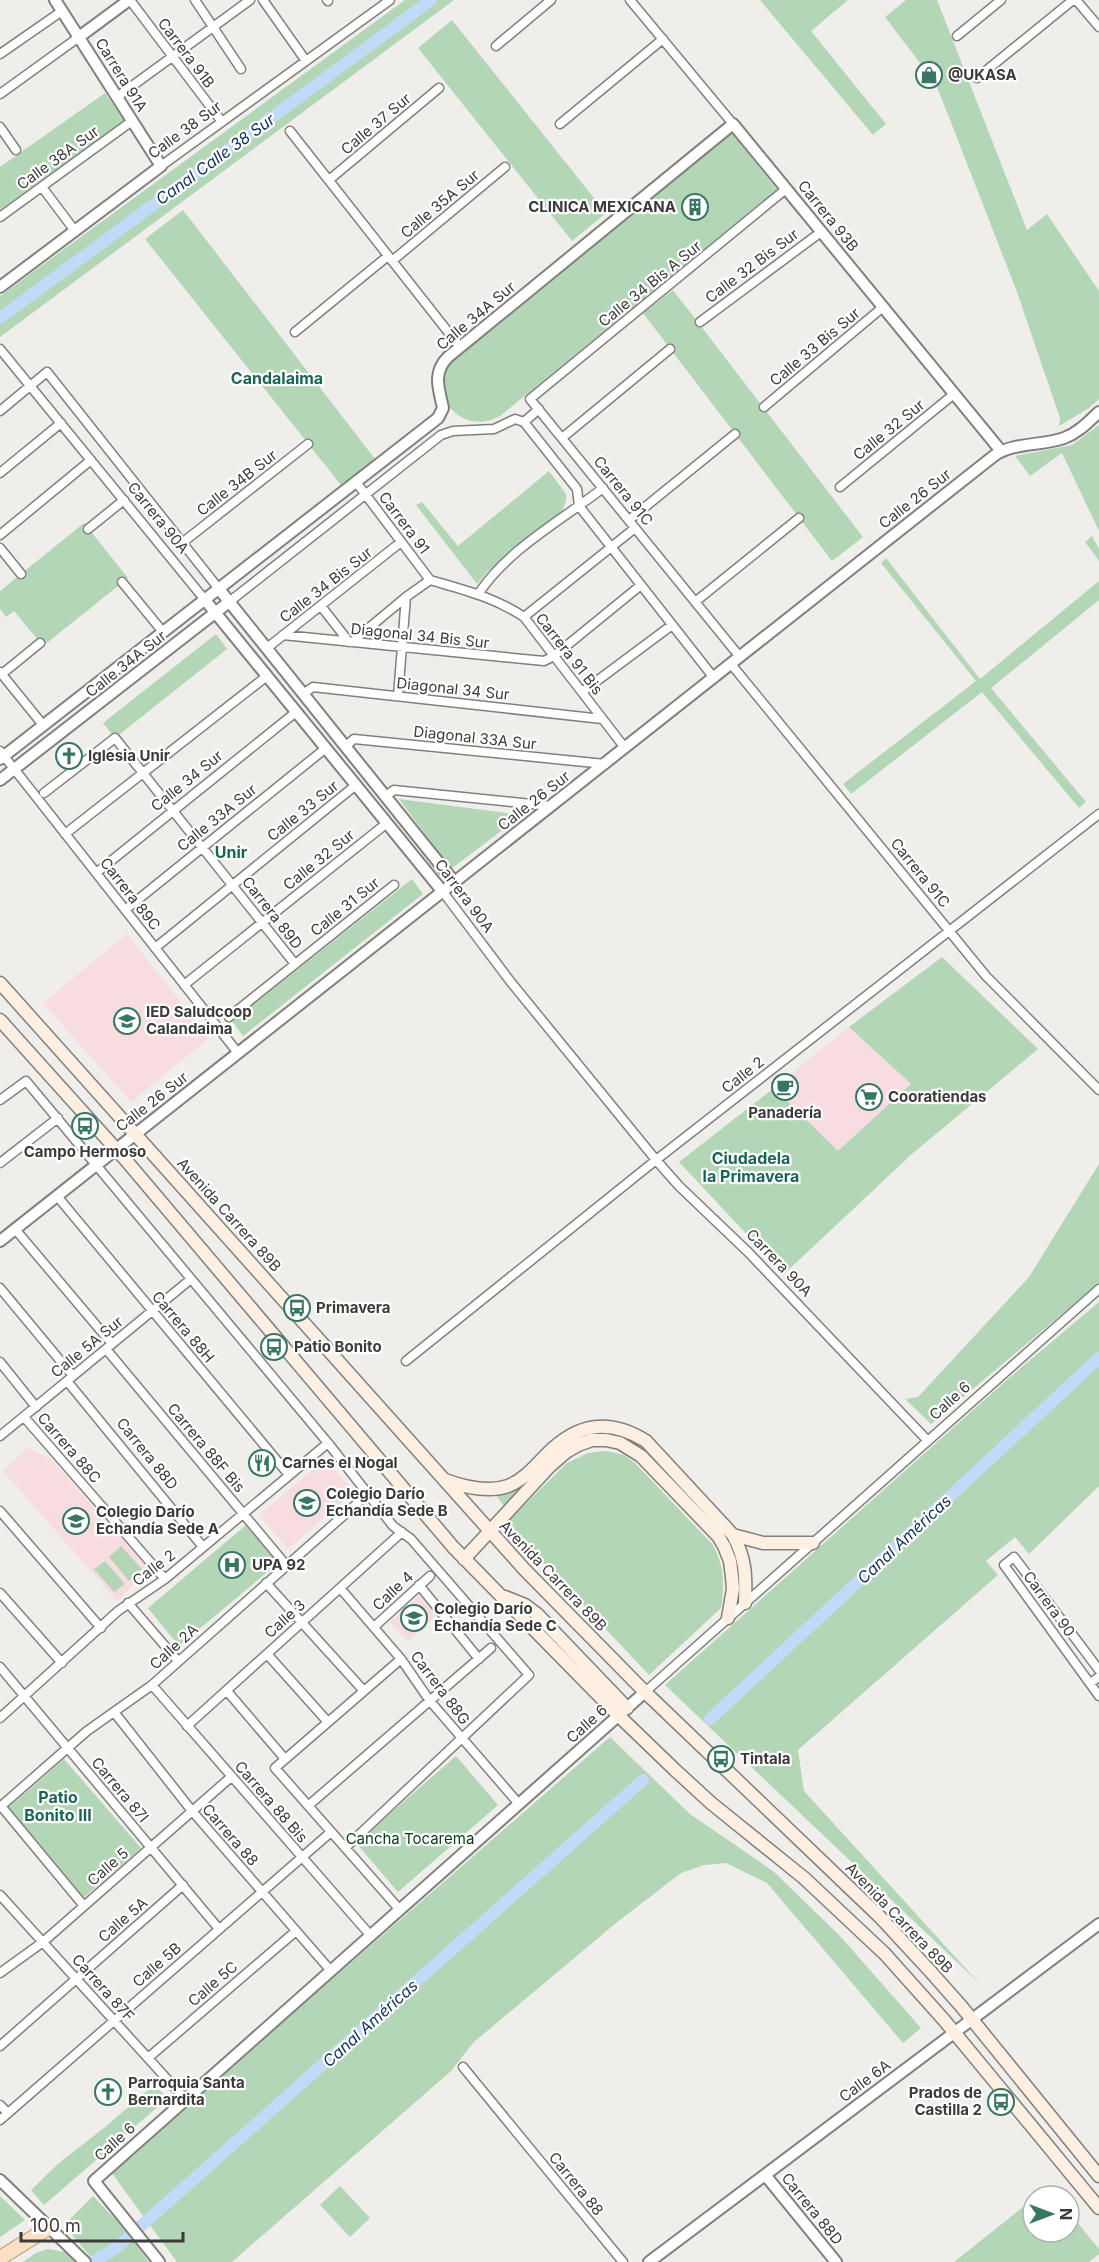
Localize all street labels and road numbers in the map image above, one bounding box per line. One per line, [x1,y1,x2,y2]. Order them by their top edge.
street label: Carrera 91B [154,14,219,92]
street label: Carrera 91A [91,34,152,115]
street label: Calle 37 Sur [337,89,415,158]
street label: Calle 38 Sur [144,96,226,163]
street label: Calle 38A Sur [13,121,103,194]
street label: Calle 35A Sur [397,165,483,242]
street label: Carrera 93B [794,176,863,255]
street label: Calle 32 Bis Sur [701,224,802,307]
street label: Calle 34 Bis A Sur [594,236,705,331]
street label: Calle 34A Sur [432,277,519,354]
street label: Calle 33 Bis Sur [766,303,864,390]
street label: Calle 32 Sur [849,395,929,464]
street label: Calle 34B Sur [193,445,281,520]
street label: Carrera 91C [590,452,657,529]
street label: Calle 26 Sur [875,464,955,533]
street label: Carrera 90A [124,478,193,557]
street label: Carrera 91 [375,488,434,558]
street label: Calle 34 Bis Sur [276,542,376,627]
street label: Carrera 91 Bis [532,609,607,698]
street label: Diagonal 34 Bis Sur [350,619,491,652]
street label: Calle 34A Sur [82,626,170,701]
street label: Diagonal 34 Sur [396,673,511,704]
street label: Diagonal 33A Sur [413,722,538,753]
street label: Calle 34 Sur [147,746,227,815]
street label: Calle 26 Sur [494,766,574,835]
street label: Calle 33 Sur [263,776,343,845]
street label: Calle 33A Sur [173,780,261,855]
street label: Calle 32 Sur [279,825,359,894]
street label: Carrera 91C [887,834,954,911]
street label: Carrera 89C [96,853,165,934]
street label: Carrera 90A [431,855,498,936]
street label: Carrera 89D [238,873,307,953]
street label: Calle 31 Sur [306,873,383,940]
street label: Calle 2 [718,1052,768,1097]
street label: Calle 26 Sur [112,1067,192,1136]
street label: Avenida Carrera 89B [173,1154,285,1276]
street label: Carrera 90A [742,1225,816,1300]
street label: Carrera 88H [148,1287,219,1366]
street label: Calle 5A Sur [47,1311,127,1382]
street label: Calle 6 [925,1377,974,1424]
street label: Carrera 88F Bis [164,1399,249,1496]
street label: Carrera 88C [34,1409,105,1487]
street label: Carrera 88D [113,1414,182,1494]
street label: Avenida Carrera 89B [496,1516,611,1635]
street label: Calle 2 [129,1545,179,1590]
street label: Calle 4 [368,1567,417,1614]
street label: Carrera 90 [1019,1567,1080,1640]
street label: Calle 3 [260,1595,309,1642]
street label: Calle 2A [145,1620,202,1673]
street label: Carrera 88G [406,1647,474,1728]
street label: Calle 6 [562,1700,611,1747]
street label: Carrera 87I [88,1753,153,1826]
street label: Carrera 88 Bis [231,1758,311,1846]
street label: Carrera 88 [198,1800,262,1870]
street label: Calle 5 [83,1843,132,1890]
street label: Avenida Carrera 89B [842,1858,957,1977]
street label: Calle 5A [94,1893,151,1946]
street label: Calle 5B [128,1938,185,1991]
street label: Carrera 87F [68,1950,139,2025]
street label: Calle 5C [184,1957,241,2010]
street label: Calle 6A [835,2055,894,2106]
street label: Calle 6 [90,2118,139,2165]
street label: Carrera 88 [545,2148,608,2219]
street label: Carrera 88D [778,2169,847,2249]

